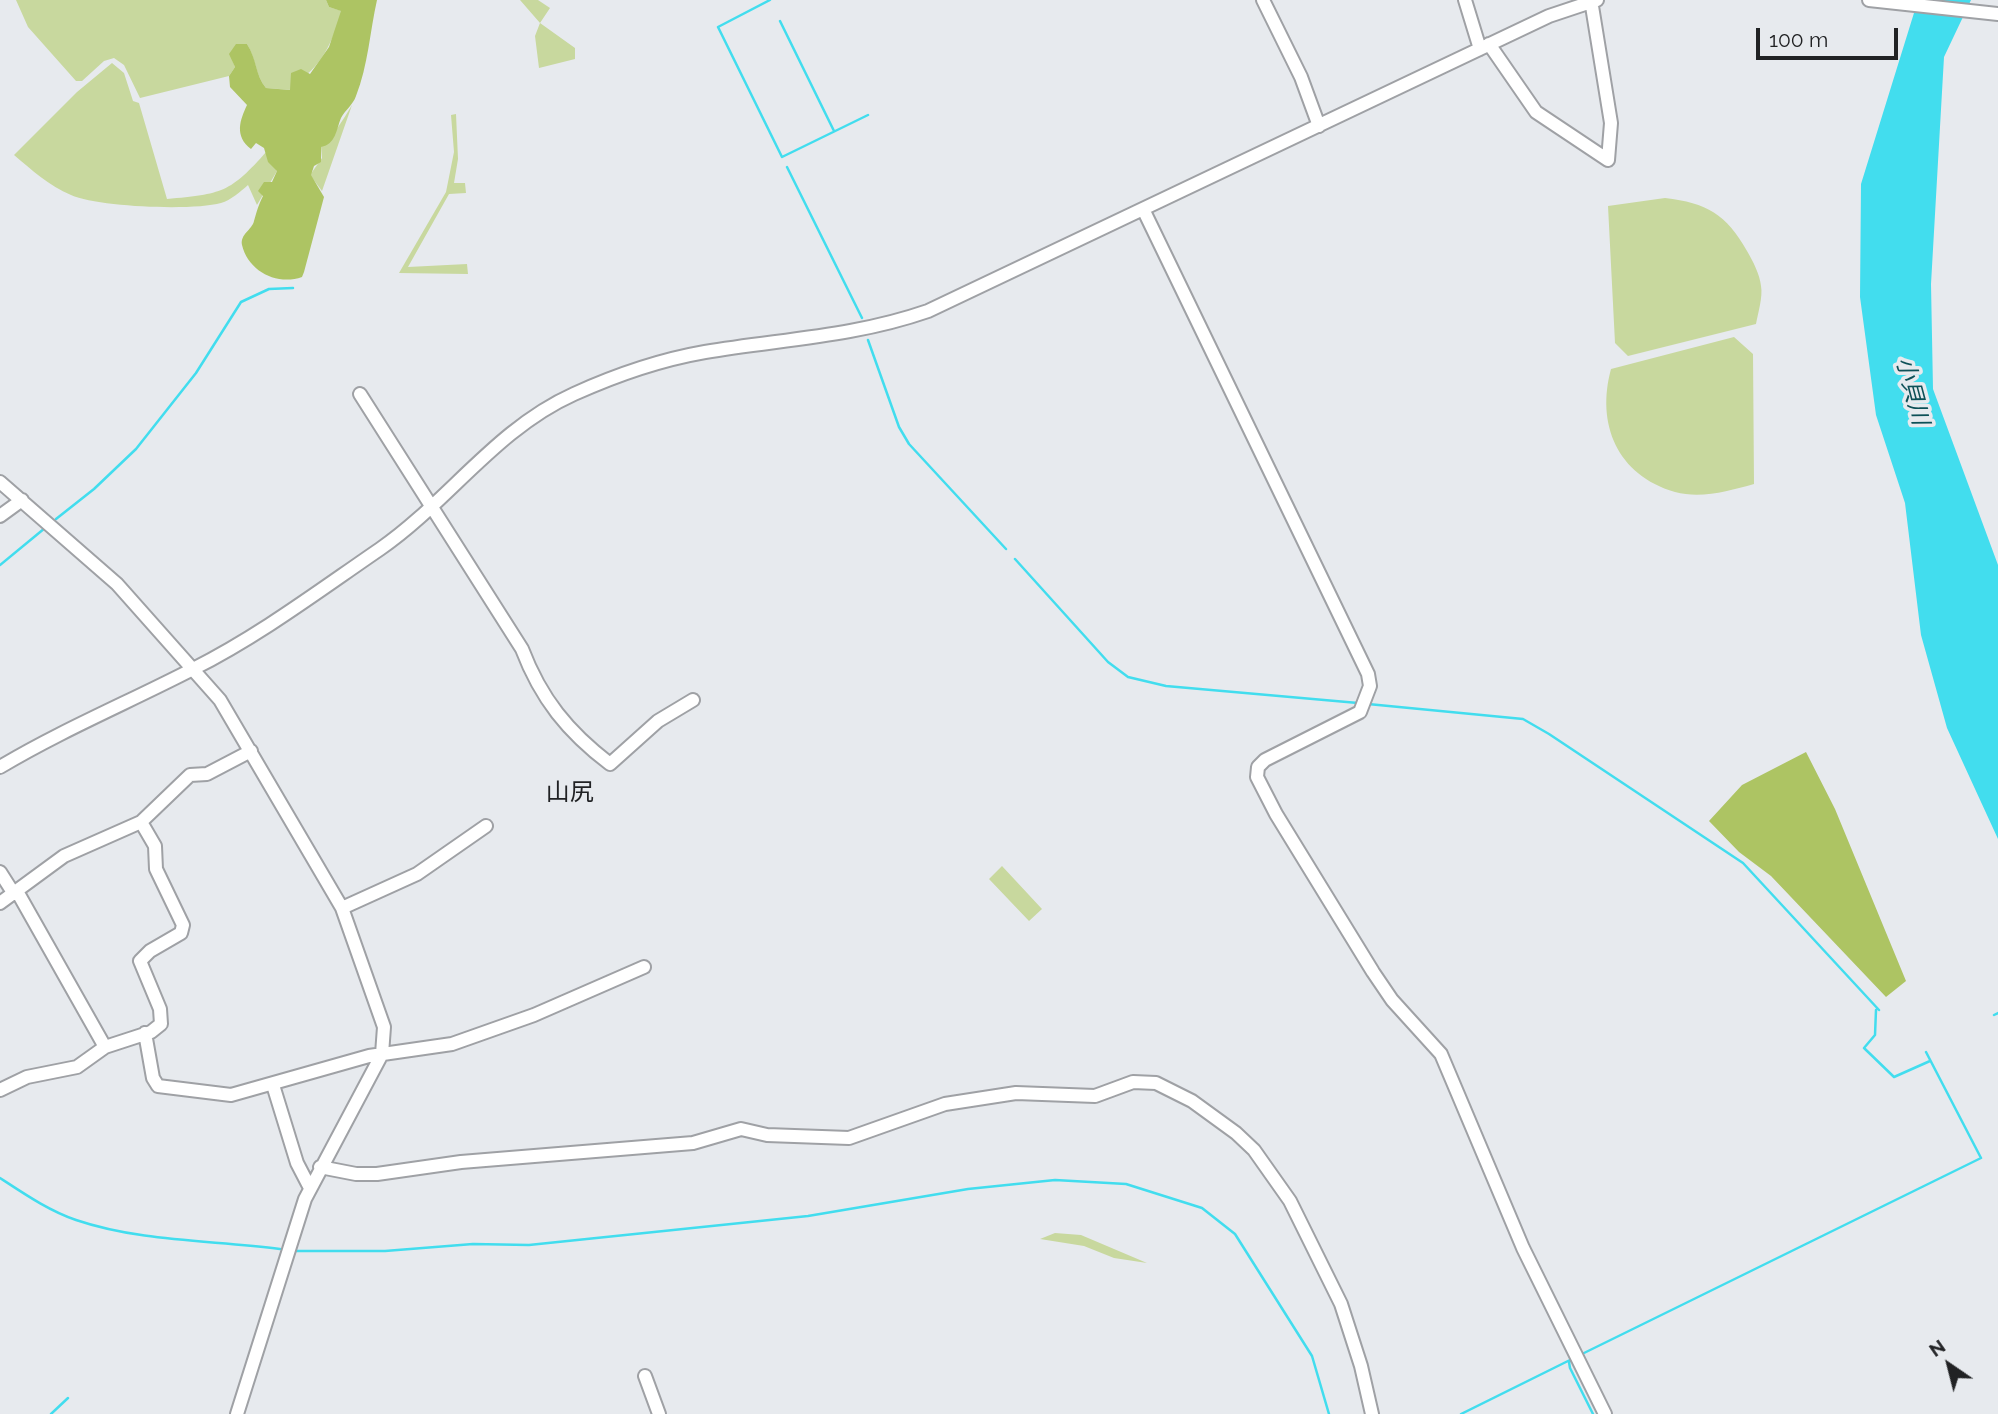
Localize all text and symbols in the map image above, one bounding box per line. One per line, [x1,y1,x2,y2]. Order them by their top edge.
scale bar [1760,14,1902,58]
text: 100 m [1769,27,1828,52]
water label: 小貝川 [1890,354,1934,428]
district label: 山尻 [546,779,594,807]
north arrow [1914,1330,1984,1400]
text: N [1925,1335,1949,1361]

